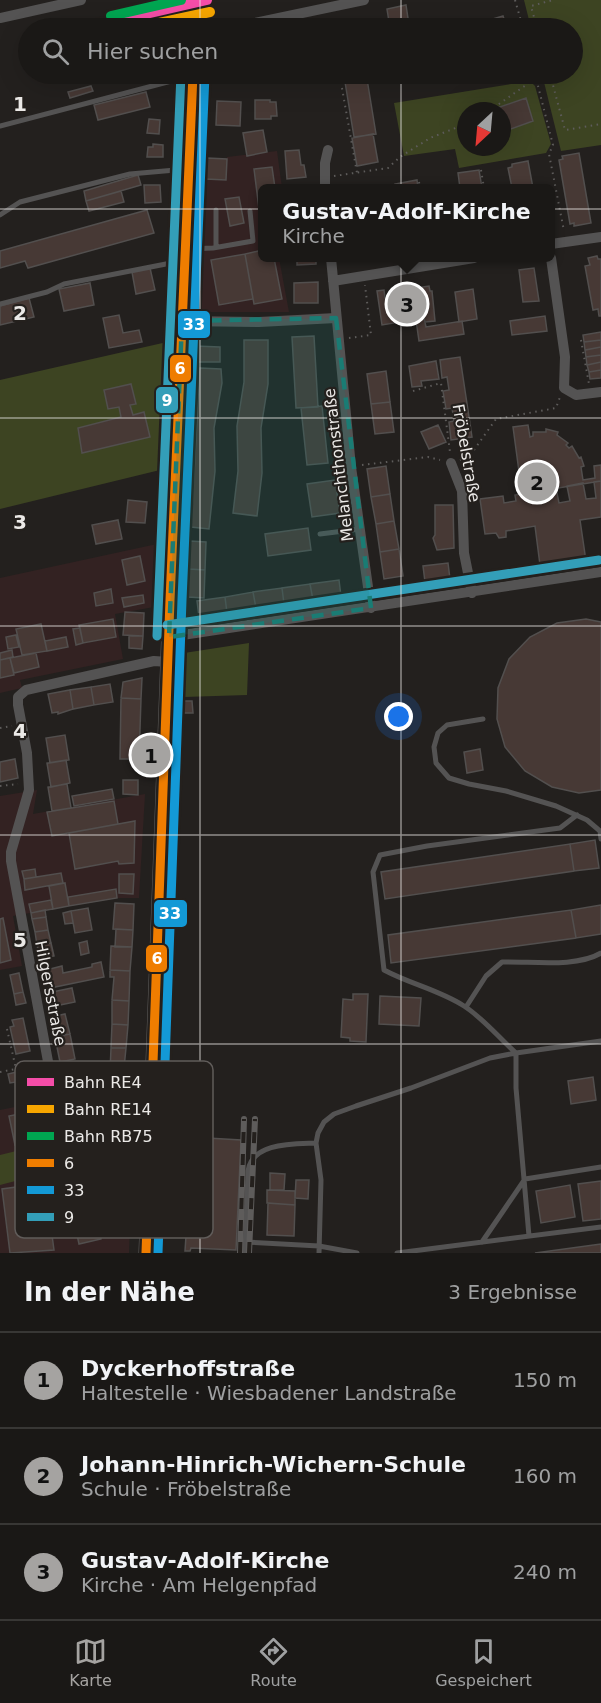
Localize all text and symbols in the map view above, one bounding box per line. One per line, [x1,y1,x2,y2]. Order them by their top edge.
search box [18,18,583,84]
icon: search [39,35,72,68]
text: Hier suchen [87,39,218,64]
text: 1 [13,92,27,116]
north arrow [457,102,511,156]
popup [258,184,555,262]
text: Gustav-Adolf-Kirche [282,199,531,224]
text: Kirche [282,224,345,248]
pin: 3 [388,282,426,326]
text: 2 [13,301,27,325]
line badge: 33 [177,310,211,339]
text: 33 [183,315,205,334]
line badge: 6 [169,354,192,383]
text: 6 [174,359,186,378]
line badge: 9 [155,386,179,414]
street label: Melanchthonstraße [320,387,357,543]
text: 9 [161,391,173,410]
street label: Fröbelstraße [449,402,484,504]
pin: 2 [518,460,556,504]
text: 3 [13,510,27,534]
your location [384,702,413,731]
text: 4 [13,719,27,743]
pin: 1 [132,732,170,777]
line badge: 33 [153,899,188,928]
text: 33 [159,904,181,923]
text: 5 [13,928,27,952]
street label: Hilgersstraße [31,939,70,1047]
line badge: 6 [145,944,168,973]
text: 6 [151,949,163,968]
legend [15,1061,213,1238]
text: Bahn RE4 [64,1073,142,1092]
text: Bahn RE14 [64,1100,152,1119]
text: Bahn RB75 [64,1127,153,1146]
text: 6 [64,1154,74,1173]
text: 33 [64,1181,84,1200]
text: 9 [64,1208,74,1227]
text: In der Nähe [24,1277,195,1307]
text: 3 Ergebnisse [448,1280,577,1304]
text: Dyckerhoffstraße [81,1356,295,1381]
text: 1 [37,1368,50,1392]
text: 150 m [513,1368,577,1392]
text: Haltestelle · Wiesbadener Landstraße [81,1381,457,1405]
text: Johann-Hinrich-Wichern-Schule [81,1452,466,1477]
text: 2 [37,1464,50,1488]
text: 160 m [513,1464,577,1488]
text: Schule · Fröbelstraße [81,1477,291,1501]
text: Gustav-Adolf-Kirche [81,1548,329,1573]
text: 3 [37,1560,50,1584]
text: 240 m [513,1560,577,1584]
text: Kirche · Am Helgenpfad [81,1573,317,1597]
tab: Karte [69,1635,112,1690]
tab: Route [250,1635,297,1690]
tab: Gespeichert [435,1635,532,1690]

